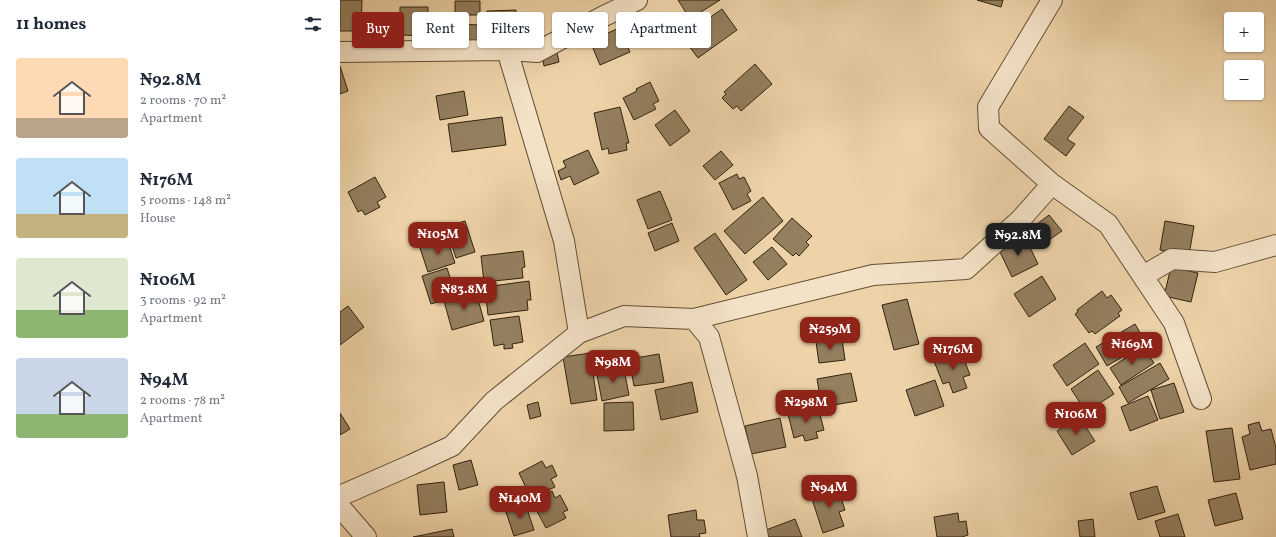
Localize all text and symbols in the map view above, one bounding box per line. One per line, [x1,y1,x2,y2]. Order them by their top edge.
chip: Buy [352,12,404,48]
chip: Rent [412,12,469,48]
chip: Filters [477,12,544,48]
chip: New [552,12,608,48]
chip: Apartment [616,12,711,48]
map controls [1224,12,1264,100]
button: + [1224,12,1264,52]
text: 11 homes [16,13,86,36]
icon: filters [302,13,324,35]
button: − [1224,60,1264,100]
text: ₦92.8M [140,69,201,92]
icon: home [48,74,96,122]
text: 2 rooms · 70 m² [140,92,226,110]
text: Apartment [140,110,203,128]
text: ₦176M [140,169,193,192]
icon: home [48,174,96,222]
text: 5 rooms · 148 m² [140,192,231,210]
text: House [140,210,176,228]
pin: ₦105M [410,222,466,256]
pin: ₦92.8M [985,223,1051,257]
text: ₦105M [417,226,459,244]
text: ₦92.8M [995,227,1041,245]
text: ₦106M [140,269,196,292]
icon: home [48,274,96,322]
pin: ₦83.8M [431,277,497,311]
text: ₦83.8M [441,281,487,299]
text: 3 rooms · 92 m² [140,292,226,310]
text: Apartment [140,310,203,328]
pin: ₦259M [802,317,858,351]
text: ₦259M [809,321,851,339]
pin: ₦169M [1104,332,1160,366]
text: ₦169M [1111,336,1153,354]
pin: ₦176M [925,337,981,371]
text: ₦176M [933,341,973,359]
pin: ₦98M [589,350,637,384]
text: ₦98M [595,354,631,372]
text: ₦94M [140,369,188,392]
icon: home [48,374,96,422]
pin: ₦298M [778,390,834,424]
text: 2 rooms · 78 m² [140,392,225,410]
text: ₦298M [785,394,827,412]
pin: ₦106M [1048,402,1104,436]
text: ₦106M [1055,406,1097,424]
text: Apartment [140,410,203,428]
pin: ₦94M [805,475,853,509]
text: ₦94M [811,479,847,497]
pin: ₦140M [492,486,548,520]
text: ₦140M [499,490,541,508]

